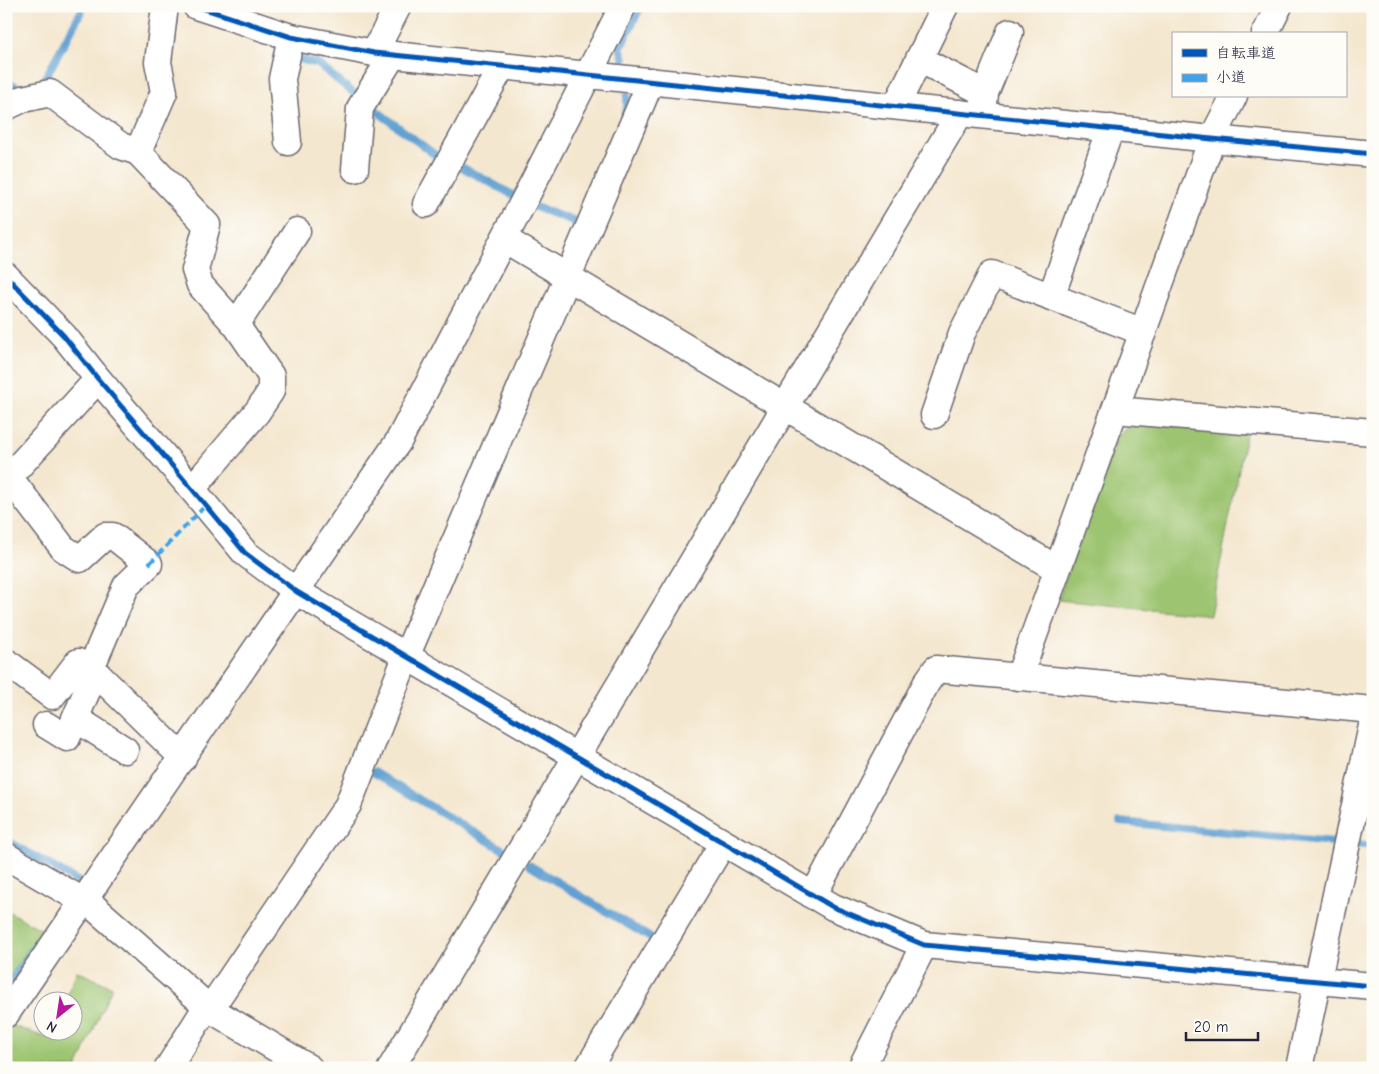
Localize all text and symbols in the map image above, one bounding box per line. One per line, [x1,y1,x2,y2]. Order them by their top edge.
legend [1172,32,1346,98]
text: 自転車道 [1216,44,1276,62]
text: 小道 [1216,68,1246,86]
north arrow [32,992,82,1042]
scale bar [1186,1009,1259,1041]
text: N [44,1017,60,1036]
text: 20 m [1194,1018,1228,1036]

